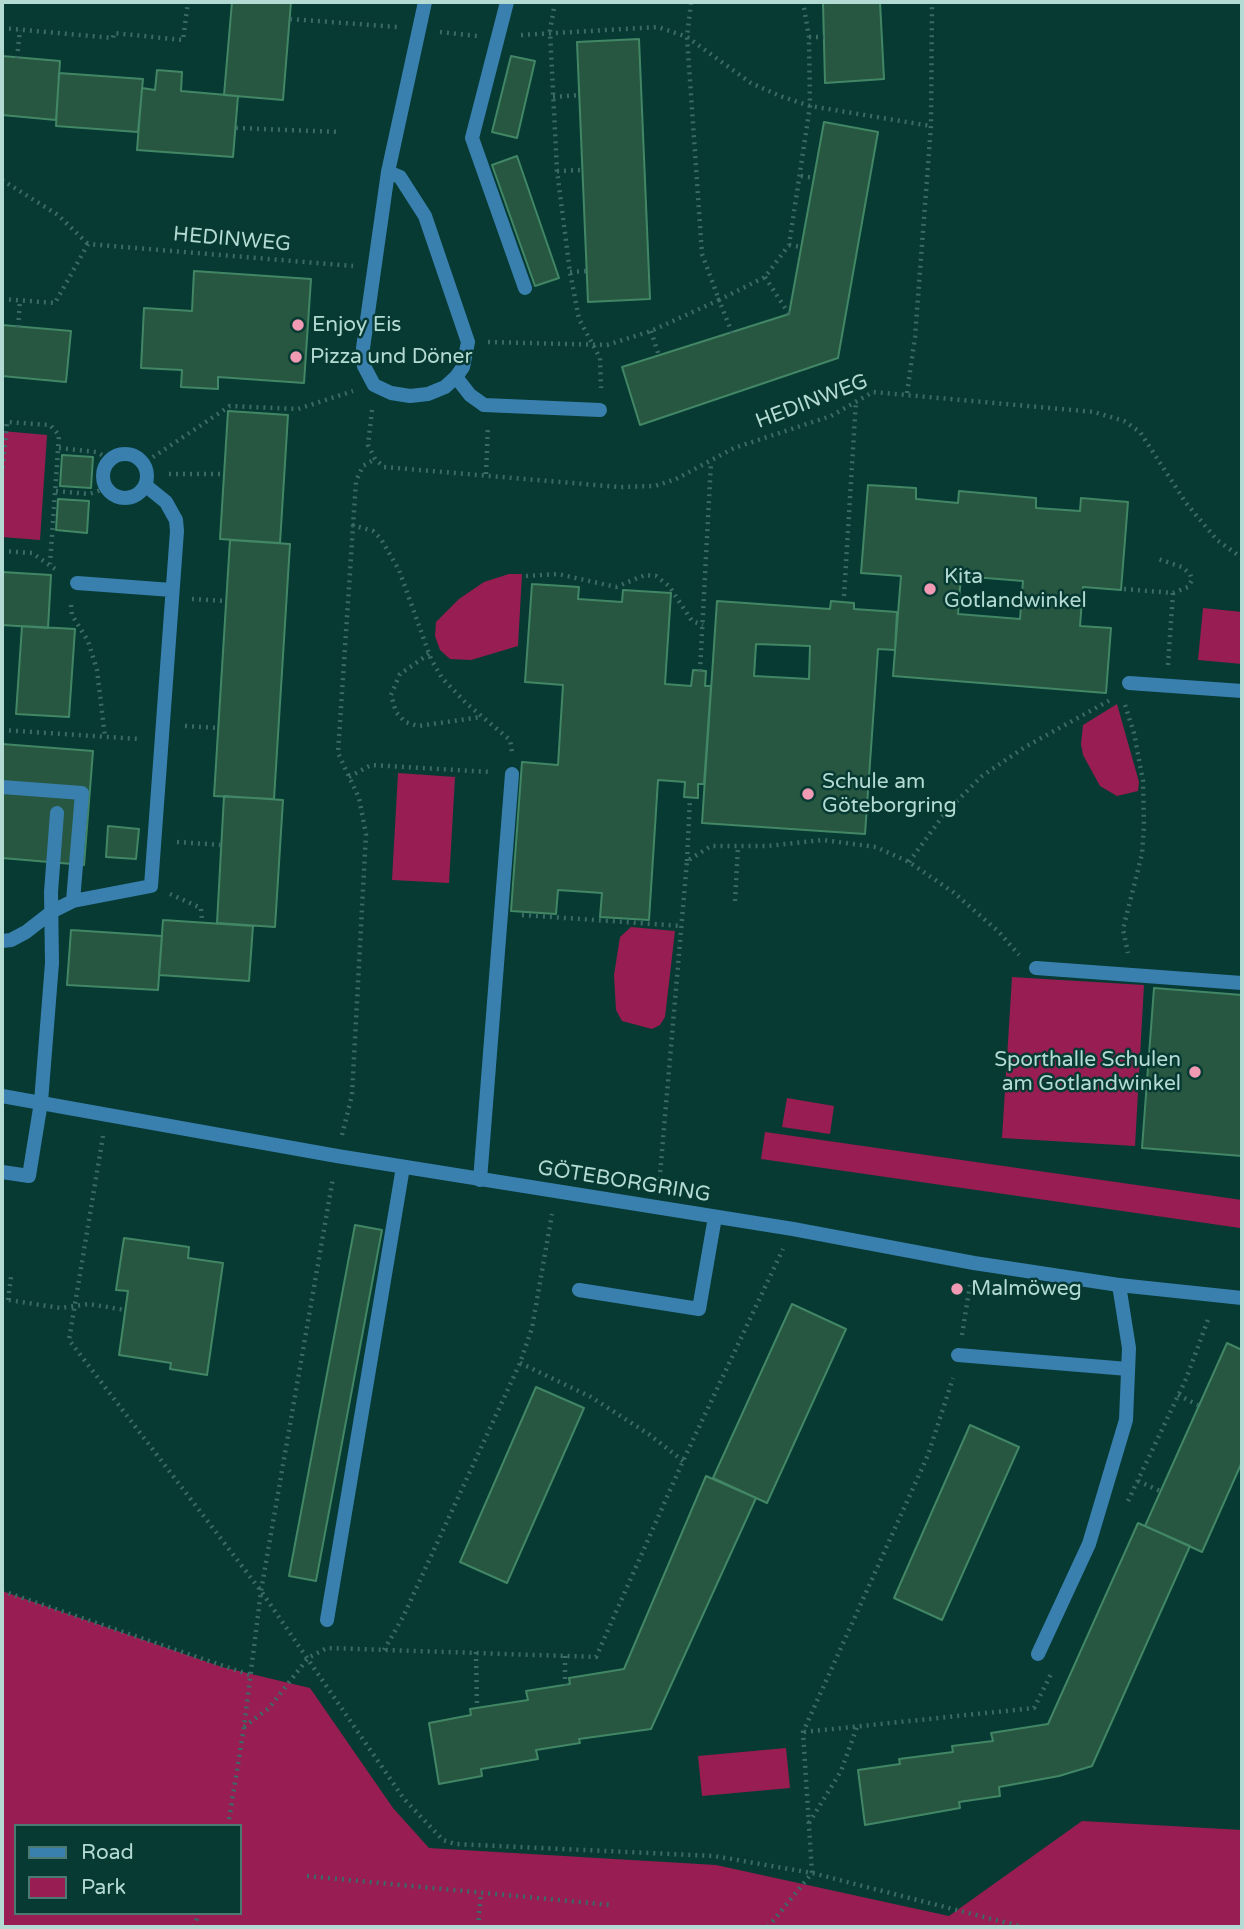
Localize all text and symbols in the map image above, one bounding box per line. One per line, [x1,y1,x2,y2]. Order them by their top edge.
street label: HEDINWEG [172,222,292,258]
place label: Enjoy Eis [312,312,401,338]
marker: Enjoy Eis [290,317,306,333]
place label: Pizza und Döner [310,344,472,370]
marker: Pizza und Döner [288,349,304,365]
street label: HEDINWEG [752,369,872,435]
place label: Kita Gotlandwinkel [944,564,1087,614]
marker: Kita Gotlandwinkel [922,581,938,597]
place label: Schule am Göteborgring [822,769,957,819]
marker: Schule am Göteborgring [800,786,816,802]
place label: Sporthalle Schulen am Gotlandwinkel [994,1047,1181,1097]
marker: Sporthalle Schulen am Gotlandwinkel [1187,1064,1203,1080]
street label: GÖTEBORGRING [536,1156,712,1208]
place label: Malmöweg [971,1276,1082,1302]
marker: Malmöweg [949,1281,965,1297]
legend [14,1824,242,1915]
text: Road [81,1840,134,1865]
text: Park [81,1875,126,1900]

